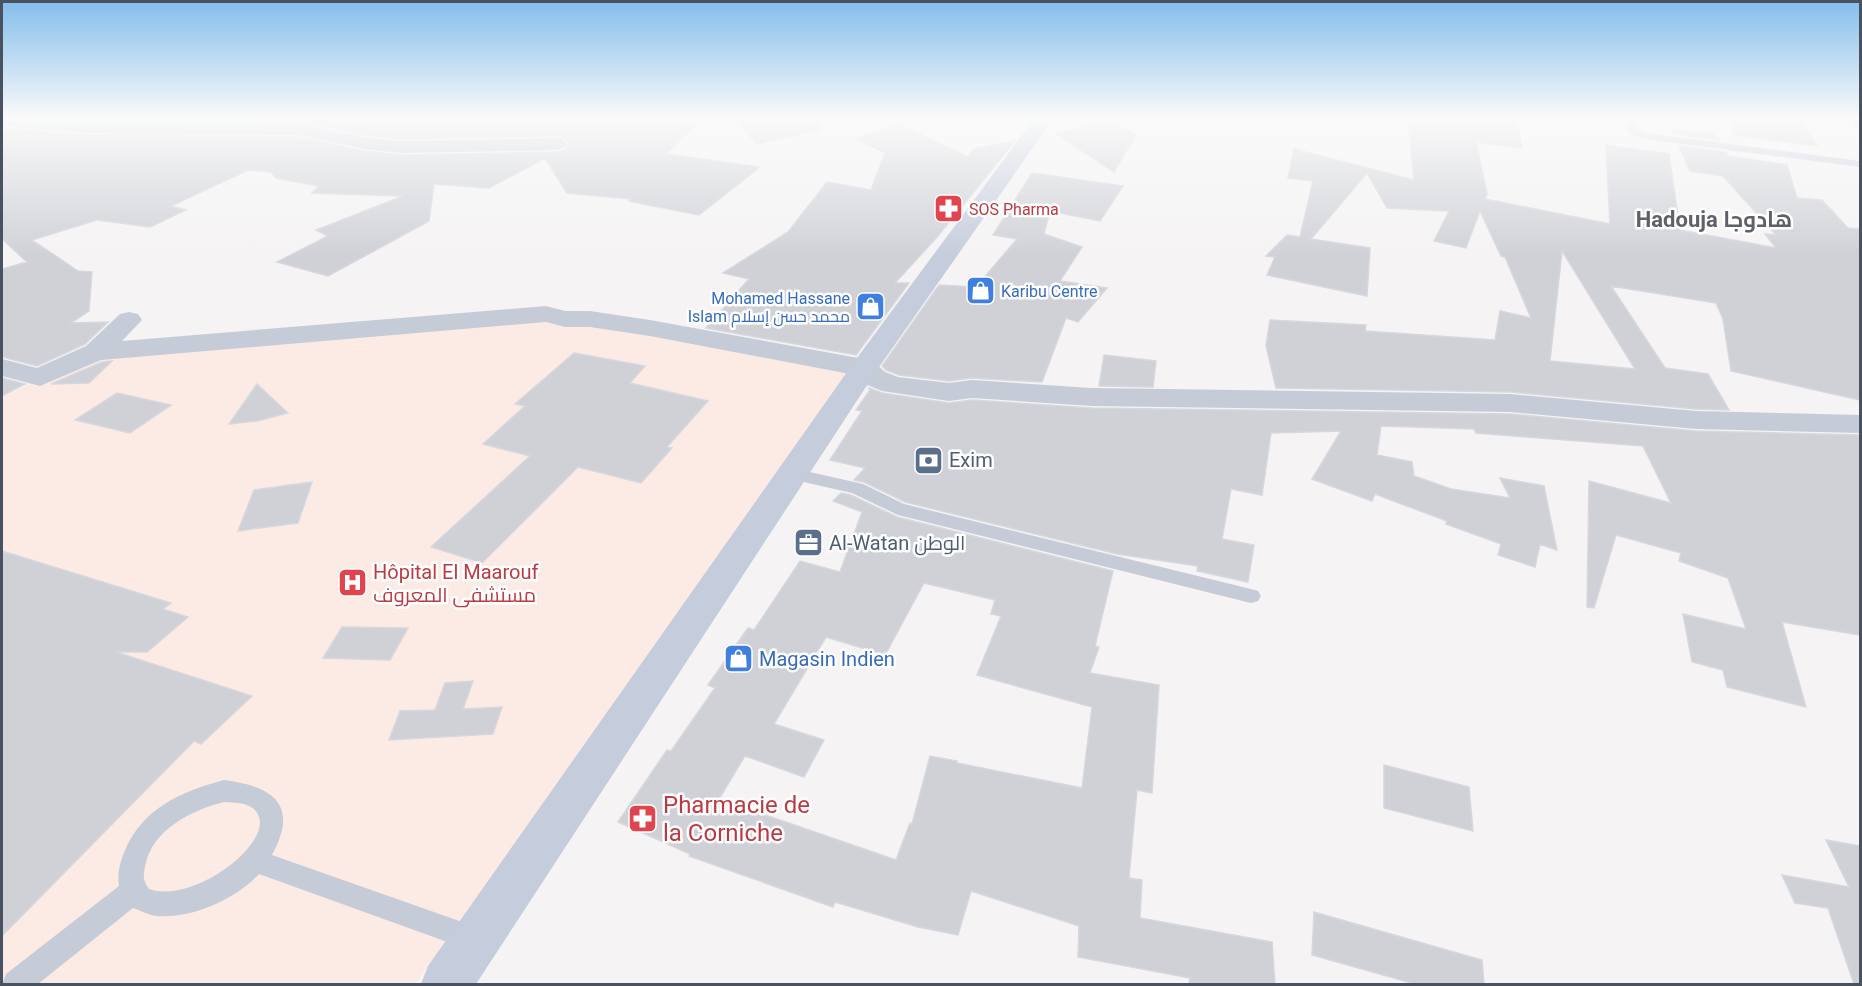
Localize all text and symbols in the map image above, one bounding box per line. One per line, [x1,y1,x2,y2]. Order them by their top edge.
pharmacy icon: SOS Pharma [932,193,964,225]
place label: SOS Pharma [969,200,1059,219]
district label: Hadouja هادوجا [1636,207,1792,233]
shop icon: Karibu Centre [964,275,996,307]
place label: Karibu Centre [1001,282,1098,301]
place label: Mohamed Hassane Islam محمد حسن إسلام [688,289,850,328]
shop icon: Mohamed Hassane Islam محمد حسن إسلام [855,291,887,323]
bank icon: Exim [912,444,944,476]
place label: Exim [949,448,993,472]
office icon: Al-Watan الوطن [792,527,824,559]
place label: Al-Watan الوطن [829,531,965,556]
place label: Hôpital El Maarouf مستشفى المعروف [373,560,538,608]
hospital icon: Hôpital El Maarouf مستشفى المعروف [336,567,368,599]
shop icon: Magasin Indien [722,643,754,675]
place label: Magasin Indien [759,647,895,671]
place label: Pharmacie de la Corniche [663,791,810,847]
pharmacy icon: Pharmacie de la Corniche [626,803,658,835]

